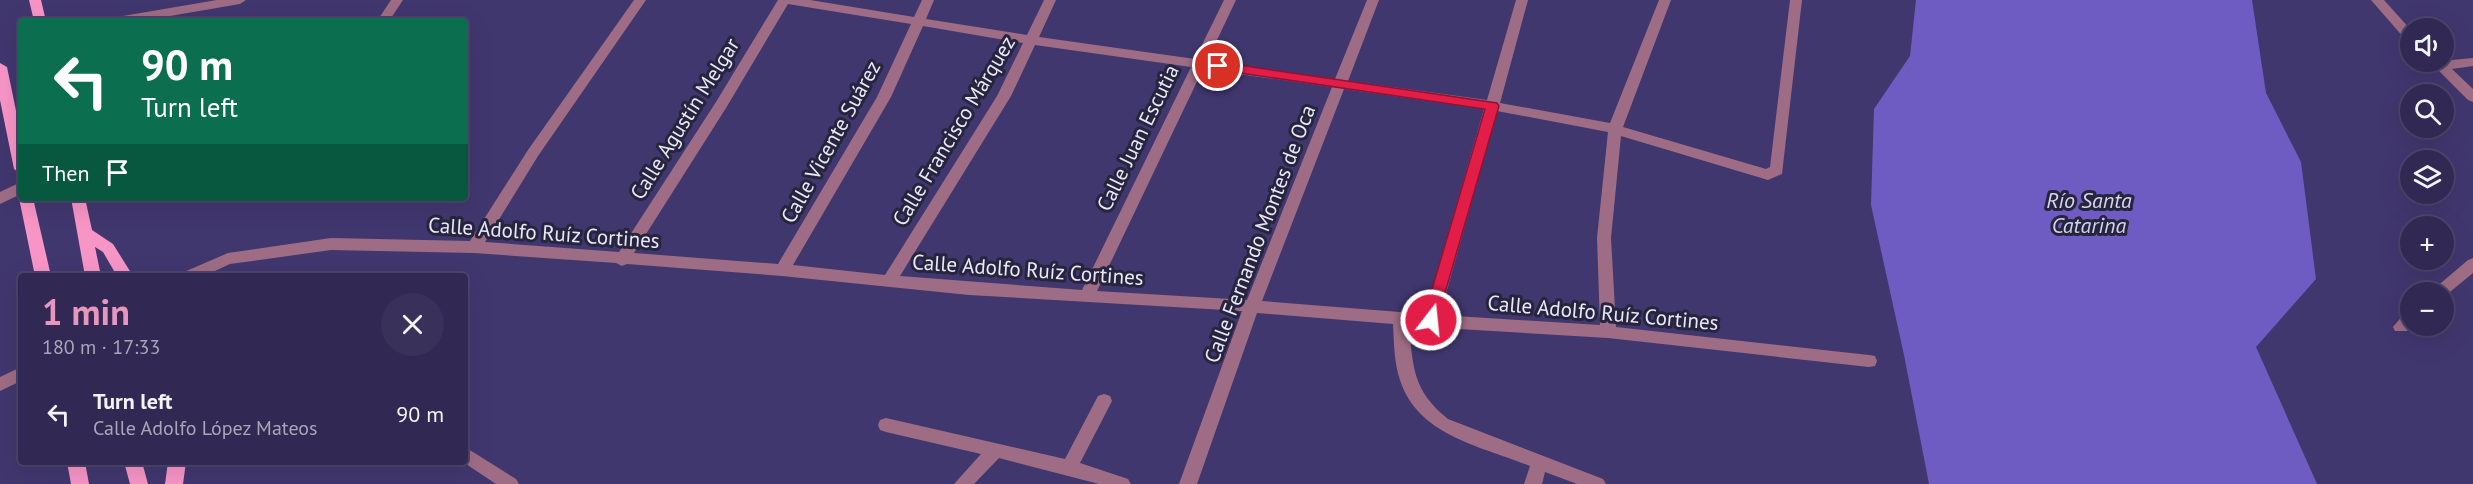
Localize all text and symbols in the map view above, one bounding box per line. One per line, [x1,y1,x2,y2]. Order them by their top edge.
map controls [2400,18,2454,336]
button: sound [2400,18,2454,72]
street label: Calle Francisco Márquez [886,31,1021,231]
street label: Calle Agustín Melgar [624,33,745,205]
text: 90 m [141,37,233,92]
pin [1192,40,1243,91]
icon: left [42,42,120,120]
icon: arrive [1201,49,1234,82]
street label: Calle Vicente Suárez [775,56,886,228]
street label: Calle Juan Escutia [1090,60,1185,215]
button: search [2400,84,2454,138]
text: Turn left [141,90,238,124]
street label: Calle Fernando Montes de Oca [1198,101,1321,367]
button: layers [2400,150,2454,204]
icon: arrive [101,156,134,189]
text: Then [42,159,89,187]
water label: Río Santa Catarina [2046,186,2132,239]
street label: Calle Adolfo Ruíz Cortines [427,211,661,254]
button: + [2400,216,2454,270]
street label: Calle Adolfo Ruíz Cortines [911,248,1145,291]
button: − [2400,282,2454,336]
text: 1 min [42,288,130,335]
position arrow [1399,288,1463,352]
street label: Calle Adolfo Ruíz Cortines [1486,289,1720,336]
button: close [381,293,444,356]
text: 180 m · 17:33 [42,334,160,360]
text: Turn left [93,387,173,415]
icon: left [42,398,75,431]
text: 90 m [396,400,444,428]
text: Calle Adolfo López Mateos [93,415,317,441]

